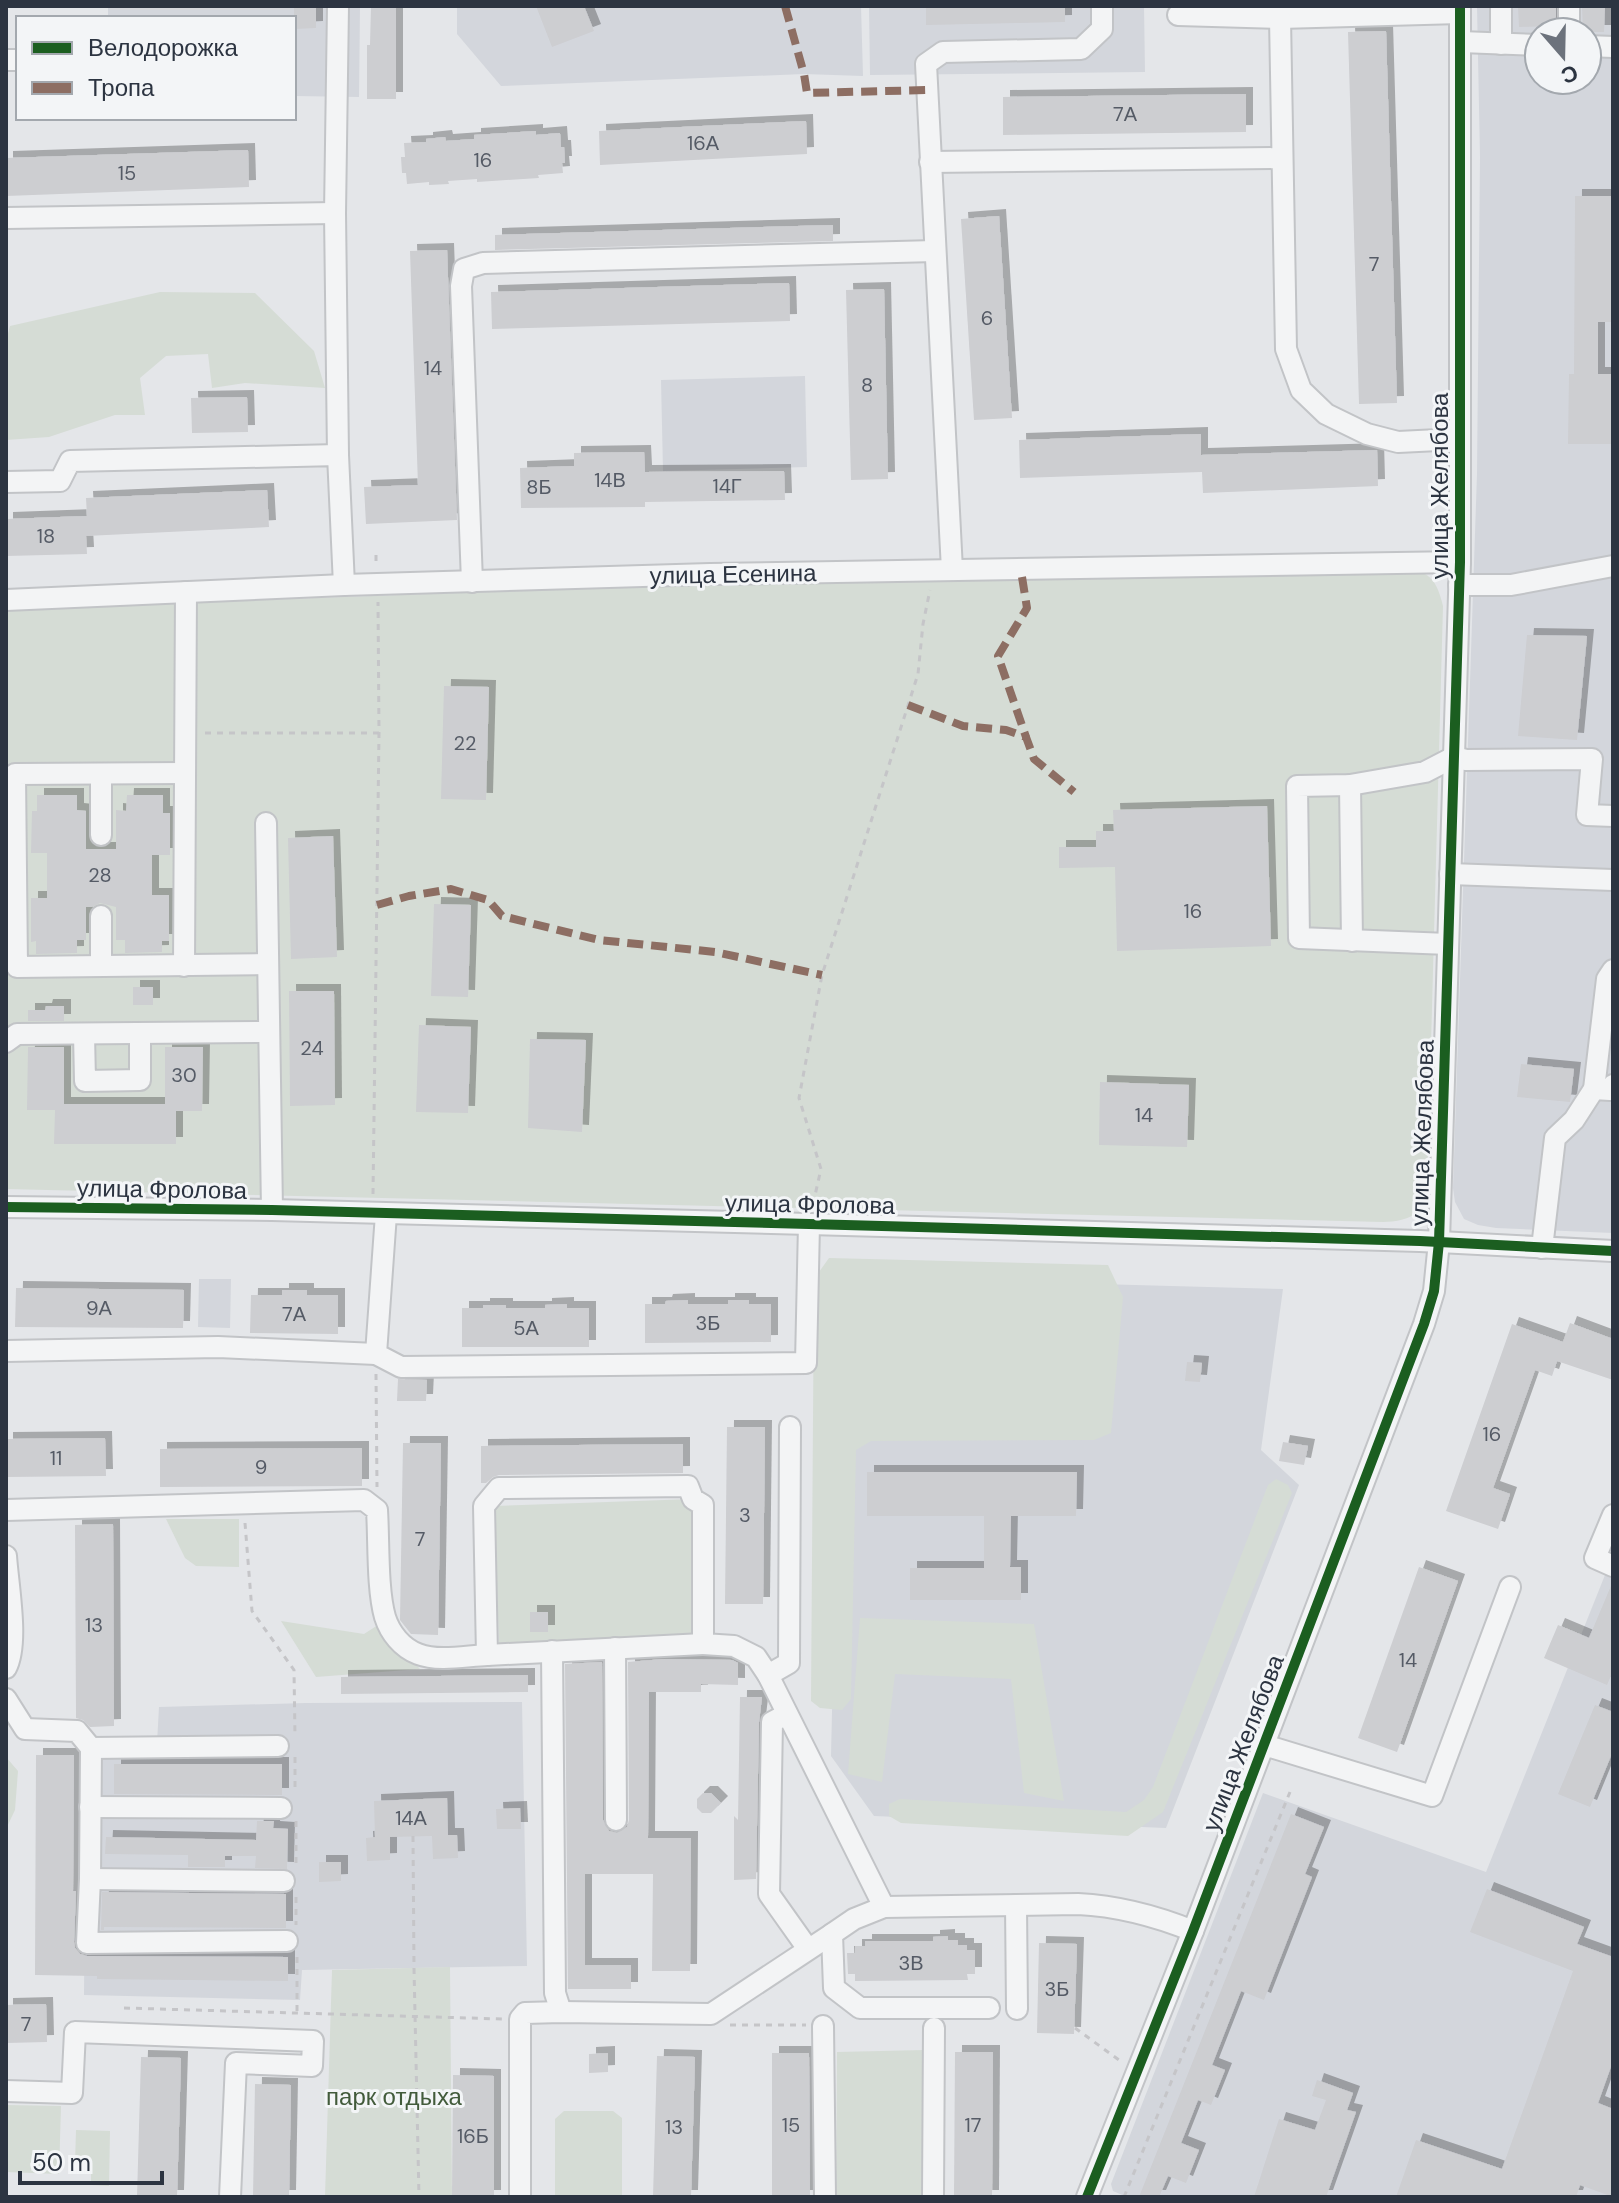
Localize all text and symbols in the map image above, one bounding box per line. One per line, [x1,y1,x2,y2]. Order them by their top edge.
legend [16,16,296,120]
north arrow [1523,16,1603,96]
text: Велодорожка [88,32,239,63]
text: С [1557,58,1582,91]
text: Тропа [88,72,155,103]
house number: 7А [1113,101,1138,127]
house number: 16А [687,130,720,156]
house number: 16 [474,147,492,173]
house number: 15 [118,160,136,186]
house number: 7 [1369,251,1379,277]
house number: 6 [981,305,993,331]
house number: 14 [424,355,442,381]
house number: 8 [861,372,873,398]
street label: улица Желябова [1424,392,1455,579]
house number: 14В [594,467,626,493]
house number: 14Г [712,473,742,499]
house number: 8Б [526,474,552,500]
house number: 18 [37,523,55,549]
street label: улица Есенина [649,557,817,591]
house number: 22 [453,730,477,756]
house number: 28 [88,862,112,888]
house number: 16 [1184,898,1202,924]
house number: 24 [300,1035,324,1061]
street label: улица Желябова [1403,1039,1441,1227]
house number: 30 [171,1062,197,1088]
house number: 14 [1135,1102,1153,1128]
street label: улица Фролова [77,1172,248,1206]
street label: улица Фролова [725,1187,896,1221]
house number: 9А [86,1295,113,1321]
house number: 7А [282,1301,307,1327]
house number: 3Б [696,1310,720,1336]
house number: 5А [513,1315,539,1341]
house number: 16 [1483,1421,1501,1447]
house number: 11 [50,1445,62,1471]
house number: 9 [255,1454,267,1480]
house number: 3 [739,1502,751,1528]
house number: 7 [415,1526,425,1552]
house number: 13 [85,1612,103,1638]
house number: 14 [1399,1647,1417,1673]
street label: улица Желябова [1195,1650,1291,1836]
house number: 14А [395,1805,428,1831]
house number: 3В [898,1950,924,1976]
house number: 3Б [1045,1976,1069,2002]
house number: 7 [21,2011,31,2037]
park label: парк отдыха [326,2081,463,2112]
house number: 15 [782,2112,800,2138]
house number: 17 [965,2112,981,2138]
house number: 13 [665,2114,683,2140]
house number: 16Б [457,2123,489,2149]
scale bar [20,2135,162,2185]
text: 50 m [32,2147,91,2178]

